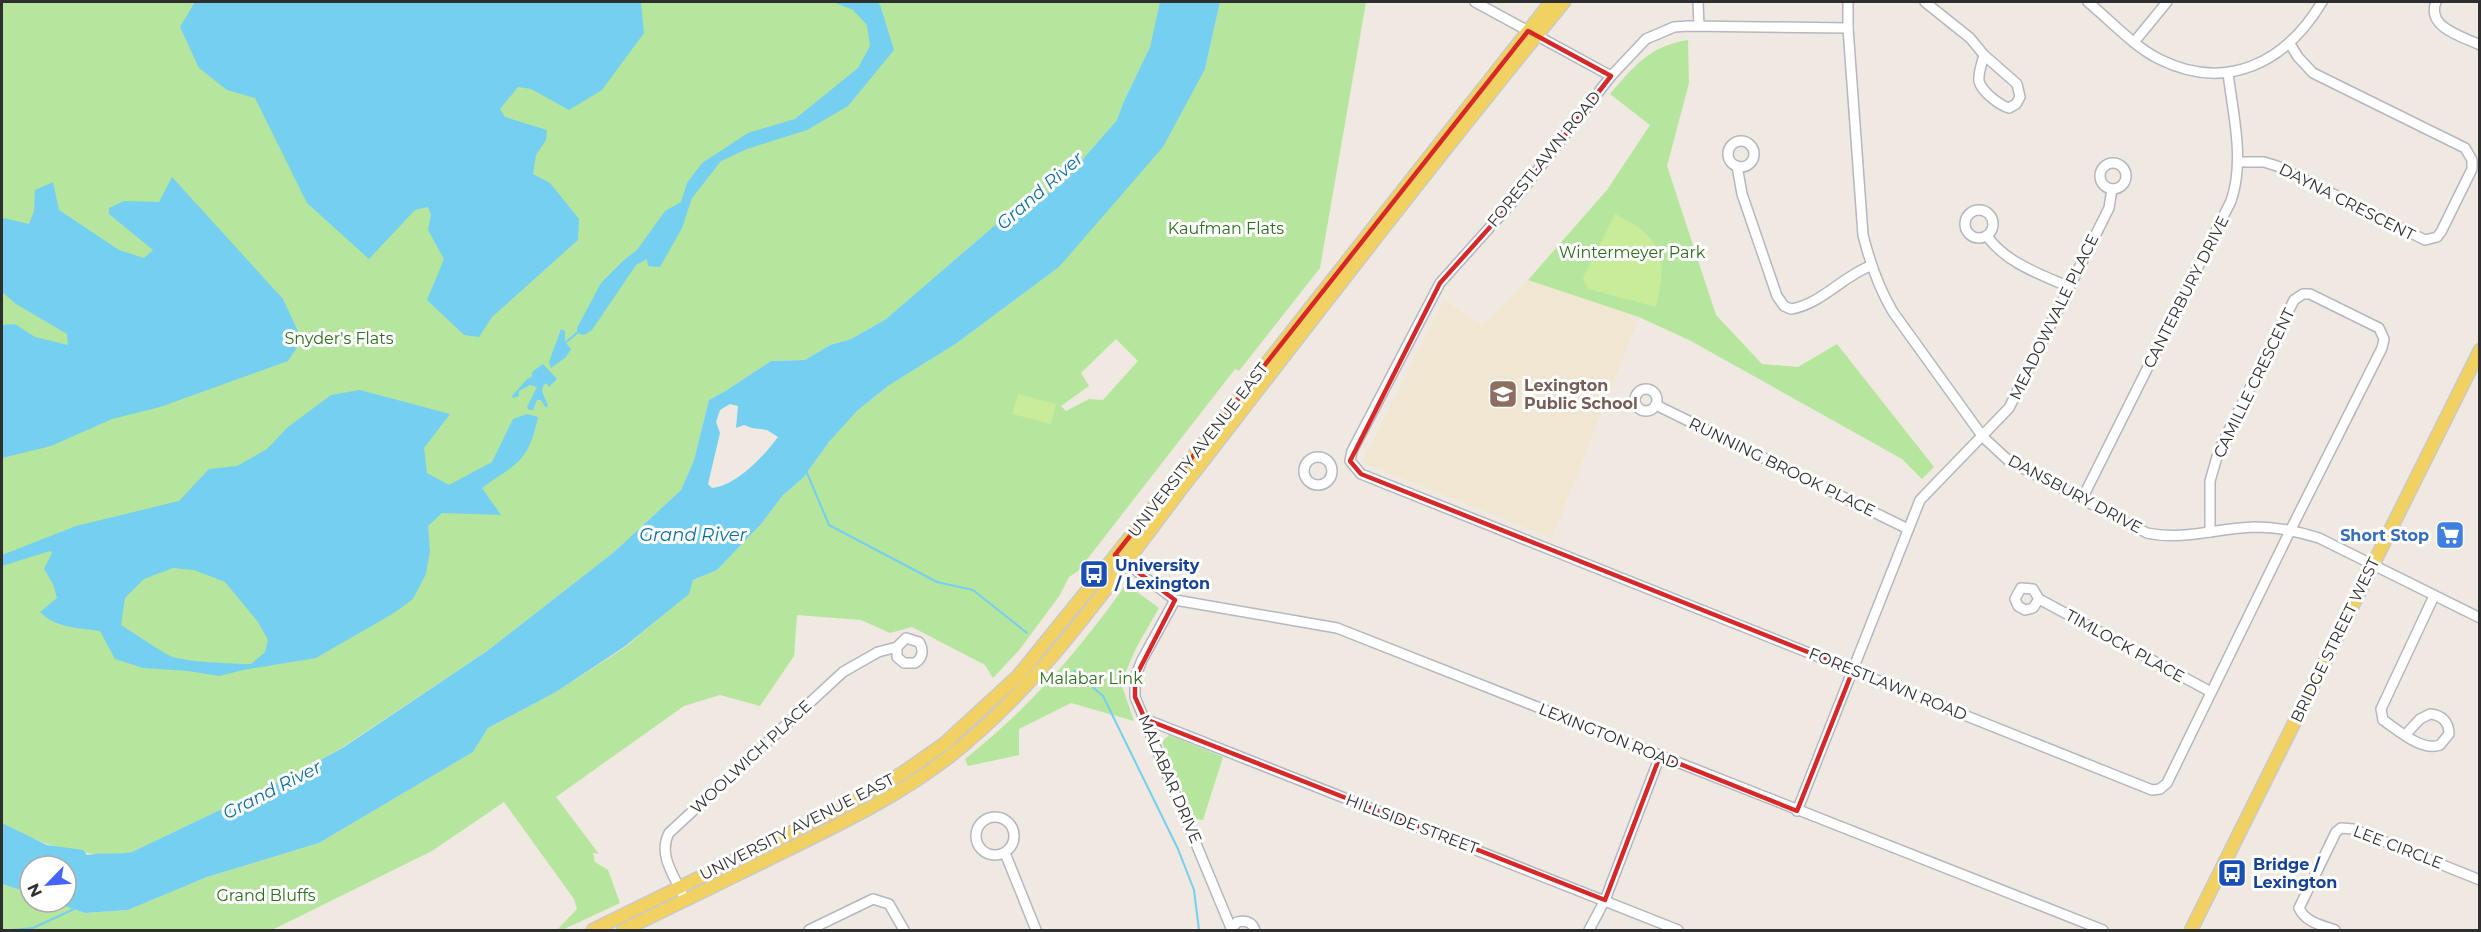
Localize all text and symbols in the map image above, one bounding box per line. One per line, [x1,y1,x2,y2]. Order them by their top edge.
street label: FORESTLAWN ROAD [1483,87,1605,231]
water label: Grand River [992,147,1088,235]
street label: DAYNA CRESCENT [2276,159,2419,245]
street label: CANTERBURY DRIVE [2139,213,2233,371]
park label: Kaufman Flats [1168,219,1284,238]
street label: MEADOWVALE PLACE [2006,231,2102,403]
park label: Wintermeyer Park [1559,243,1706,262]
street label: CAMILLE CRESCENT [2209,304,2299,461]
park label: Snyder's Flats [284,329,394,348]
street label: UNIVERSITY AVENUE EAST [1124,359,1272,541]
place label: Lexington Public School [1524,376,1638,413]
school or university icon: Lexington Public School [1487,378,1519,410]
street label: RUNNING BROOK PLACE [1686,414,1878,520]
street label: DANSBURY DRIVE [2005,451,2145,537]
supermarket icon: Short Stop [2434,519,2466,551]
water label: Grand River [639,524,748,546]
place label: Short Stop [2340,526,2429,545]
street label: BRIDGE STREET WEST [2287,554,2384,726]
place label: University / Lexington [1114,556,1210,593]
bus stop icon: University / Lexington [1078,558,1110,590]
street label: TIMLOCK PLACE [2062,605,2188,687]
street label: FORESTLAWN ROAD [1806,644,1970,724]
park label: Malabar Link [1039,669,1143,688]
street label: WOOLWICH PLACE [687,696,815,818]
street label: LEXINGTON ROAD [1536,699,1682,773]
street label: MALABAR DRIVE [1134,712,1206,846]
water label: Grand River [219,755,326,824]
street label: UNIVERSITY AVENUE EAST [697,769,898,884]
street label: HILLSIDE STREET [1343,790,1482,858]
street label: LEE CIRCLE [2351,821,2445,873]
north arrow [18,854,78,914]
place label: Bridge / Lexington [2253,855,2337,892]
bus stop icon: Bridge / Lexington [2216,857,2248,889]
text: N [24,880,46,900]
park label: Grand Bluffs [216,886,316,905]

